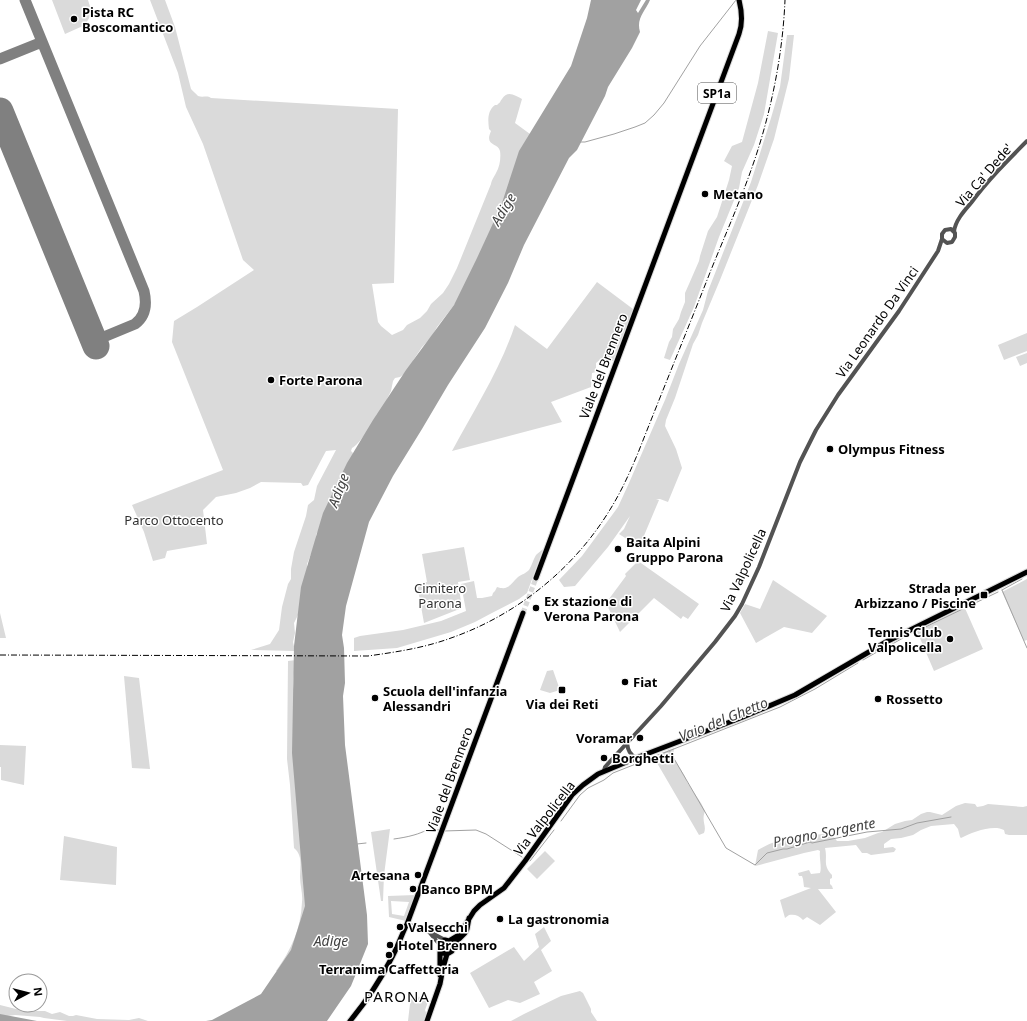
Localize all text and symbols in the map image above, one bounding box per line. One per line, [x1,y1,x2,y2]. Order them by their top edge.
place label: Pista RC Boscomantico [82,3,173,36]
marker: Pista RC Boscomantico [69,14,79,24]
road number: SP1a [698,83,736,103]
street label: Via Ca' Dede' [951,139,1017,211]
place label: Metano [713,185,763,203]
water label: Adige [485,189,520,230]
marker: Metano [700,189,710,199]
street label: Via Leonardo Da Vinci [832,263,922,381]
street label: Viale del Brennero [575,310,631,421]
place label: Forte Parona [279,371,363,389]
marker: Forte Parona [266,375,276,385]
place label: Olympus Fitness [838,440,945,458]
marker: Olympus Fitness [825,444,835,454]
water label: Adige [323,470,353,511]
park label: Parco Ottocento [124,511,224,529]
street label: Via Valpolicella [716,525,770,615]
place label: Baita Alpini Gruppo Parona [626,533,723,566]
marker: Baita Alpini Gruppo Parona [613,544,623,554]
park label: Cimitero Parona [414,579,466,612]
place label: Strada per Arbizzano / Piscine [854,579,976,612]
marker: Strada per Arbizzano / Piscine [979,590,989,600]
place label: Ex stazione di Verona Parona [544,592,639,625]
marker: Ex stazione di Verona Parona [531,603,541,613]
place label: Tennis Club Valpolicella [868,623,942,656]
marker: Tennis Club Valpolicella [945,634,955,644]
place label: Fiat [633,673,658,691]
marker: Fiat [620,677,630,687]
place label: Scuola dell'infanzia Alessandri [383,682,507,715]
marker: Via dei Reti [557,685,567,695]
place label: Rossetto [886,690,943,708]
water label: Vaio del Ghetto [676,692,771,746]
marker: Scuola dell'infanzia Alessandri [370,693,380,703]
marker: Rossetto [873,694,883,704]
place label: Via dei Reti [526,695,598,713]
street label: Viale del Brennero [421,724,477,836]
place label: Voramar [576,729,632,747]
marker: Voramar [635,733,645,743]
place label: Borghetti [612,749,674,767]
marker: Borghetti [599,753,609,763]
street label: Via Valpolicella [509,777,579,859]
water label: Progno Sorgente [771,813,877,851]
place label: Artesana [351,866,410,884]
marker: Artesana [413,870,423,880]
place label: Banco BPM [421,880,493,898]
marker: Banco BPM [408,884,418,894]
place label: La gastronomia [508,910,609,928]
marker: La gastronomia [495,914,505,924]
place label: Valsecchi [408,918,468,936]
marker: Valsecchi [395,922,405,932]
water label: Adige [313,931,348,950]
place label: Hotel Brennero [398,936,497,954]
marker: Hotel Brennero [385,940,395,950]
marker: Terranima Caffetteria [384,950,394,960]
place label: Terranima Caffetteria [319,960,459,978]
north arrow [8,973,48,1013]
text: N [30,986,46,997]
district label: PARONA [364,986,430,1006]

